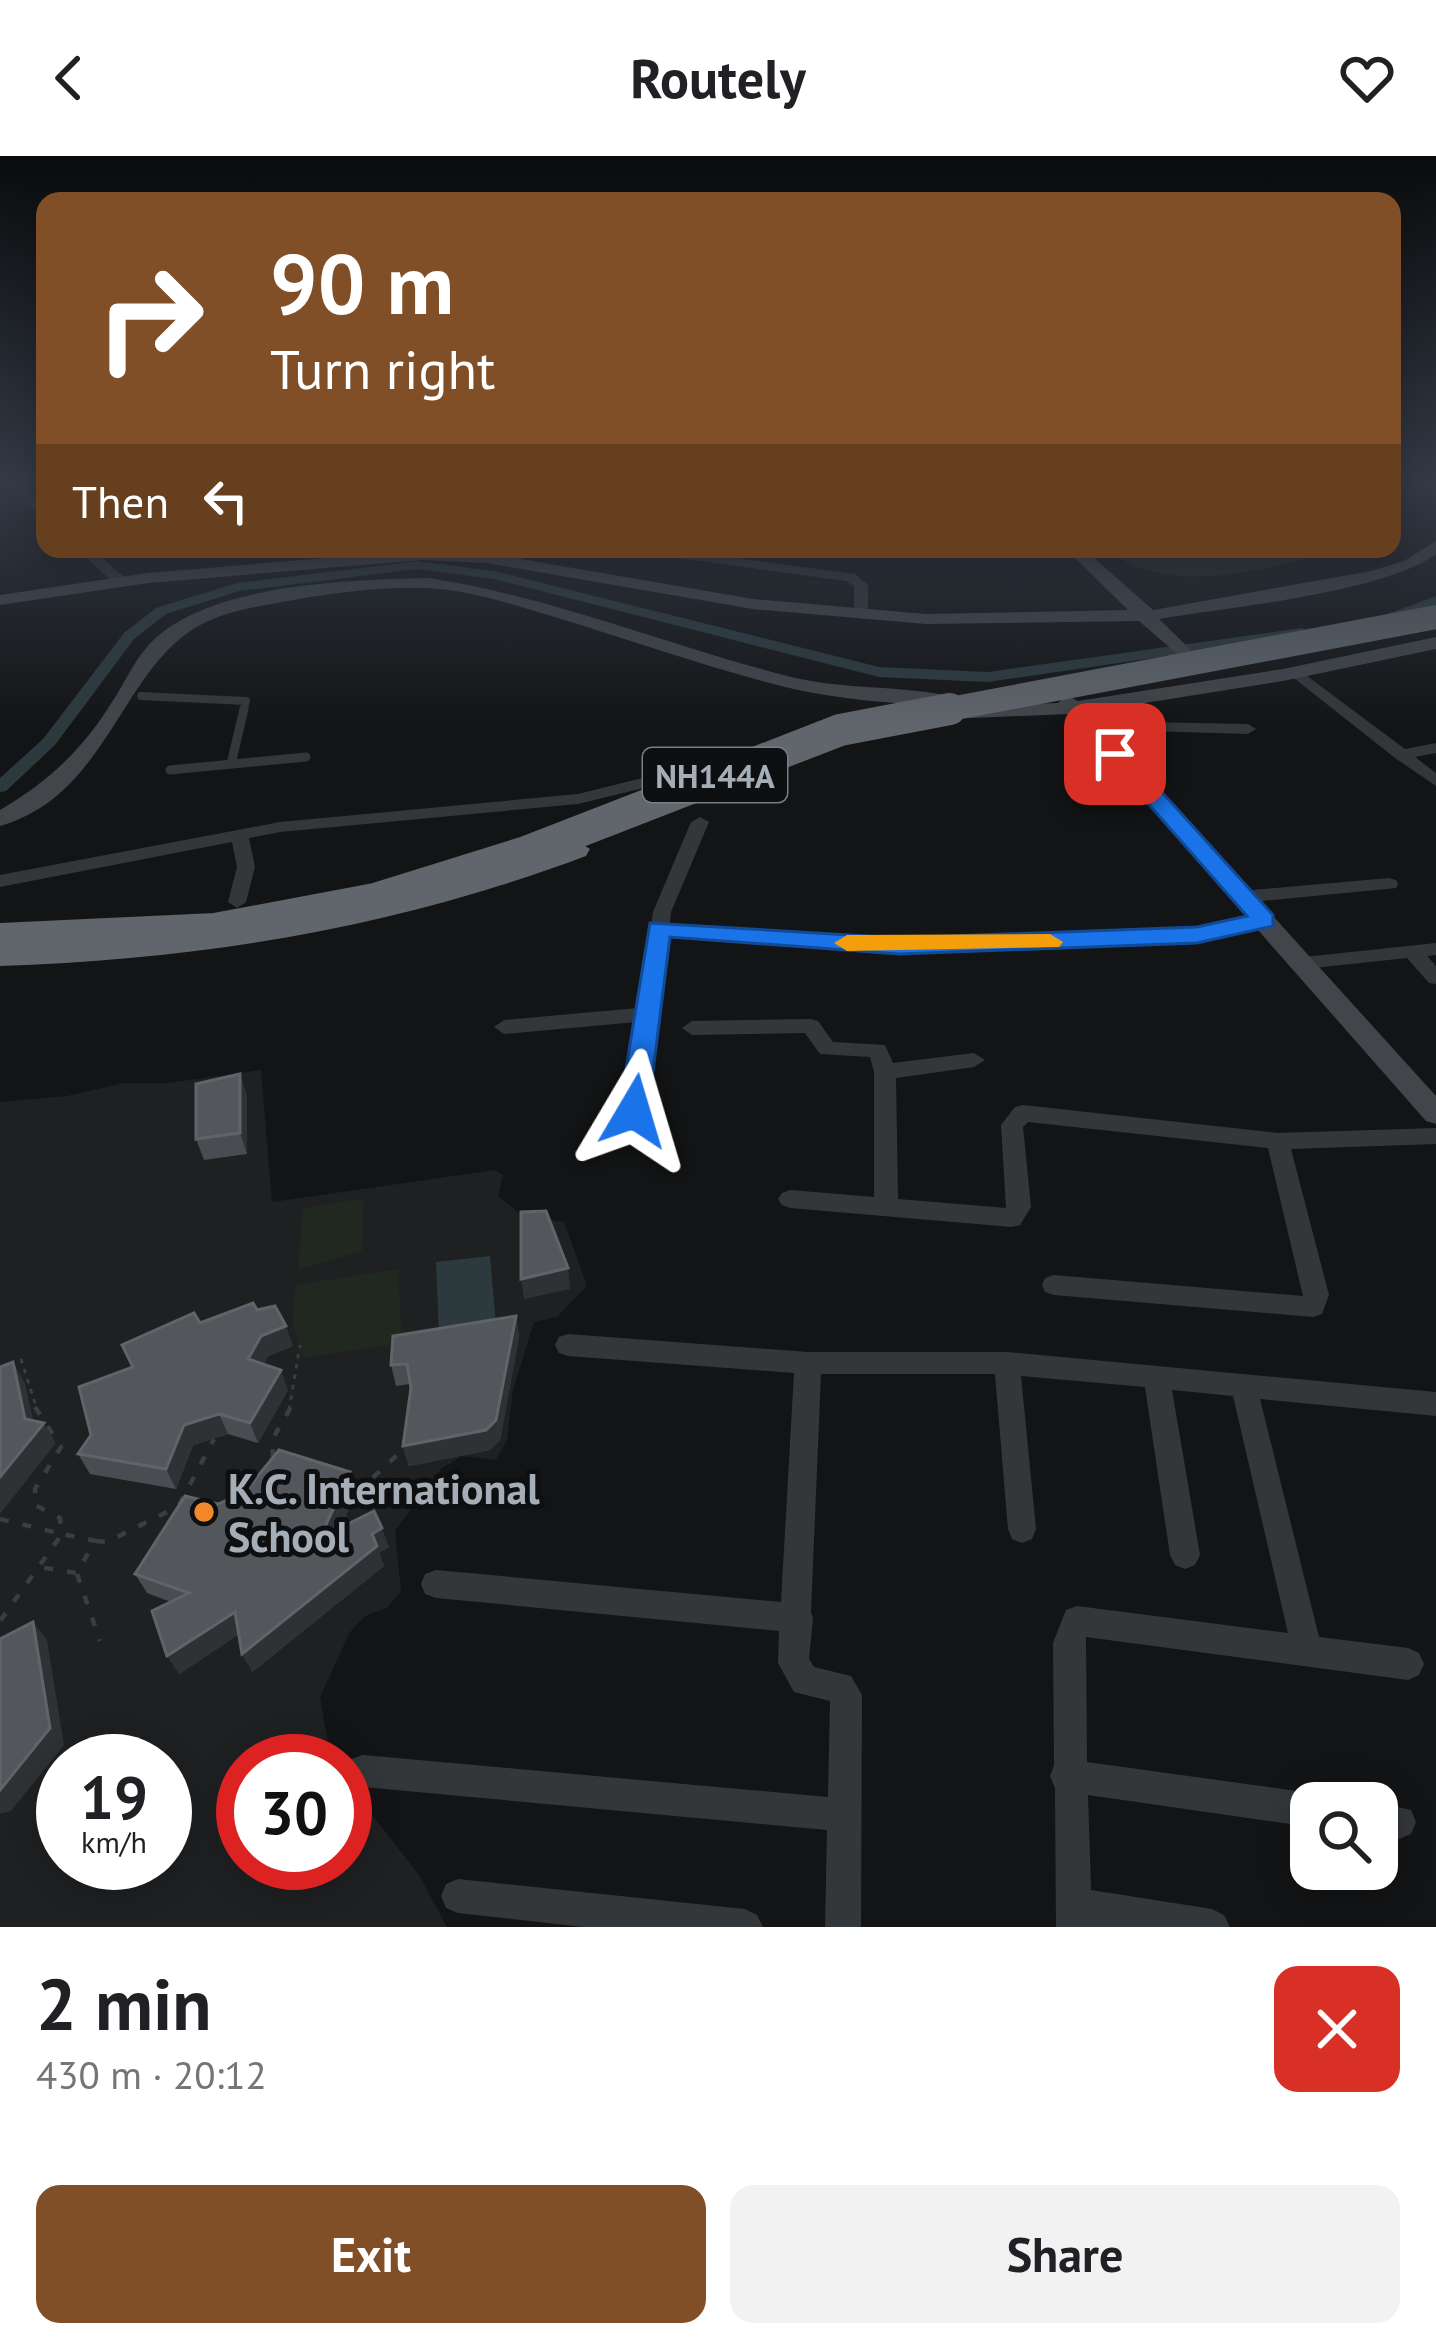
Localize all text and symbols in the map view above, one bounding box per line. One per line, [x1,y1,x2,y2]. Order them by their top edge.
text: Routely [630,43,806,113]
icon: back [36,45,102,111]
icon: heart [1334,45,1400,111]
text: 90 m [270,228,454,337]
icon: right [72,240,228,396]
text: Turn right [270,334,495,404]
icon: left [193,468,259,534]
text: Then [72,472,169,530]
pin [1064,703,1166,805]
icon: arrive [1082,721,1148,787]
road number: NH144A [643,748,787,802]
position arrow [571,1048,697,1174]
place label: K.C. International School [228,1461,540,1564]
marker: K.C. International School [191,1499,217,1525]
speed limit sign: 30 [216,1734,372,1890]
text: 19 [80,1758,148,1836]
map controls [1290,1782,1398,1890]
button: search [1290,1782,1398,1890]
text: km/h [81,1822,147,1861]
text: 2 min [36,1957,212,2050]
button: close [1274,1966,1400,2092]
text: 430 m · 20:12 [36,2049,267,2100]
button: Exit [36,2185,706,2323]
button: Share [730,2185,1400,2323]

